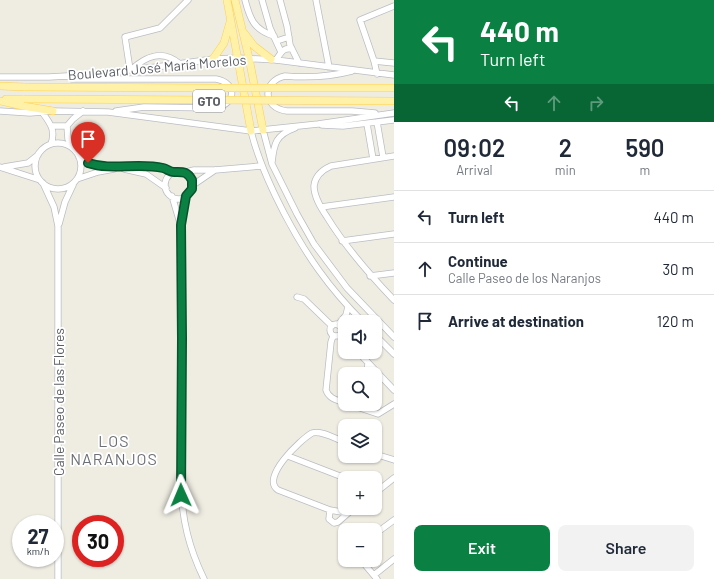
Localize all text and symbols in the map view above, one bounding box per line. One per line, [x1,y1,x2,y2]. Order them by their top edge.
text: 440 m [480,14,559,48]
icon: left [414,16,466,68]
text: Turn left [480,48,546,70]
street label: Boulevard José María Morelos [67,51,247,83]
road number: GTO [193,90,225,112]
icon: left [501,92,523,114]
icon: ahead [543,92,565,114]
icon: right [585,92,607,114]
pin [71,122,105,163]
icon: arrive [77,128,99,150]
text: 09:02 [444,133,505,162]
text: 2 [559,133,572,162]
text: 590 [625,133,664,162]
text: Arrival [456,162,493,178]
text: min [555,162,576,178]
text: m [640,162,650,178]
icon: left [414,206,436,228]
text: Turn left [448,208,504,226]
text: 440 m [654,208,694,226]
text: Continue [448,252,508,270]
icon: ahead [414,258,436,280]
text: 30 m [662,260,694,278]
text: Calle Paseo de los Naranjos [448,270,601,286]
icon: arrive [414,310,436,332]
text: Arrive at destination [448,312,584,330]
text: 120 m [657,312,694,330]
map controls [338,315,382,567]
button: sound [338,315,382,359]
street label: Calle Paseo de las Flores [50,328,67,476]
button: search [338,367,382,411]
button: layers [338,419,382,463]
district label: LOS NARANJOS [70,431,158,468]
button: + [338,471,382,515]
position arrow [160,474,202,516]
speed limit sign: 30 [72,515,124,567]
button: − [338,523,382,567]
text: 27 [27,524,49,548]
button: Exit [414,525,550,571]
button: Share [558,525,694,571]
text: km/h [27,545,49,557]

